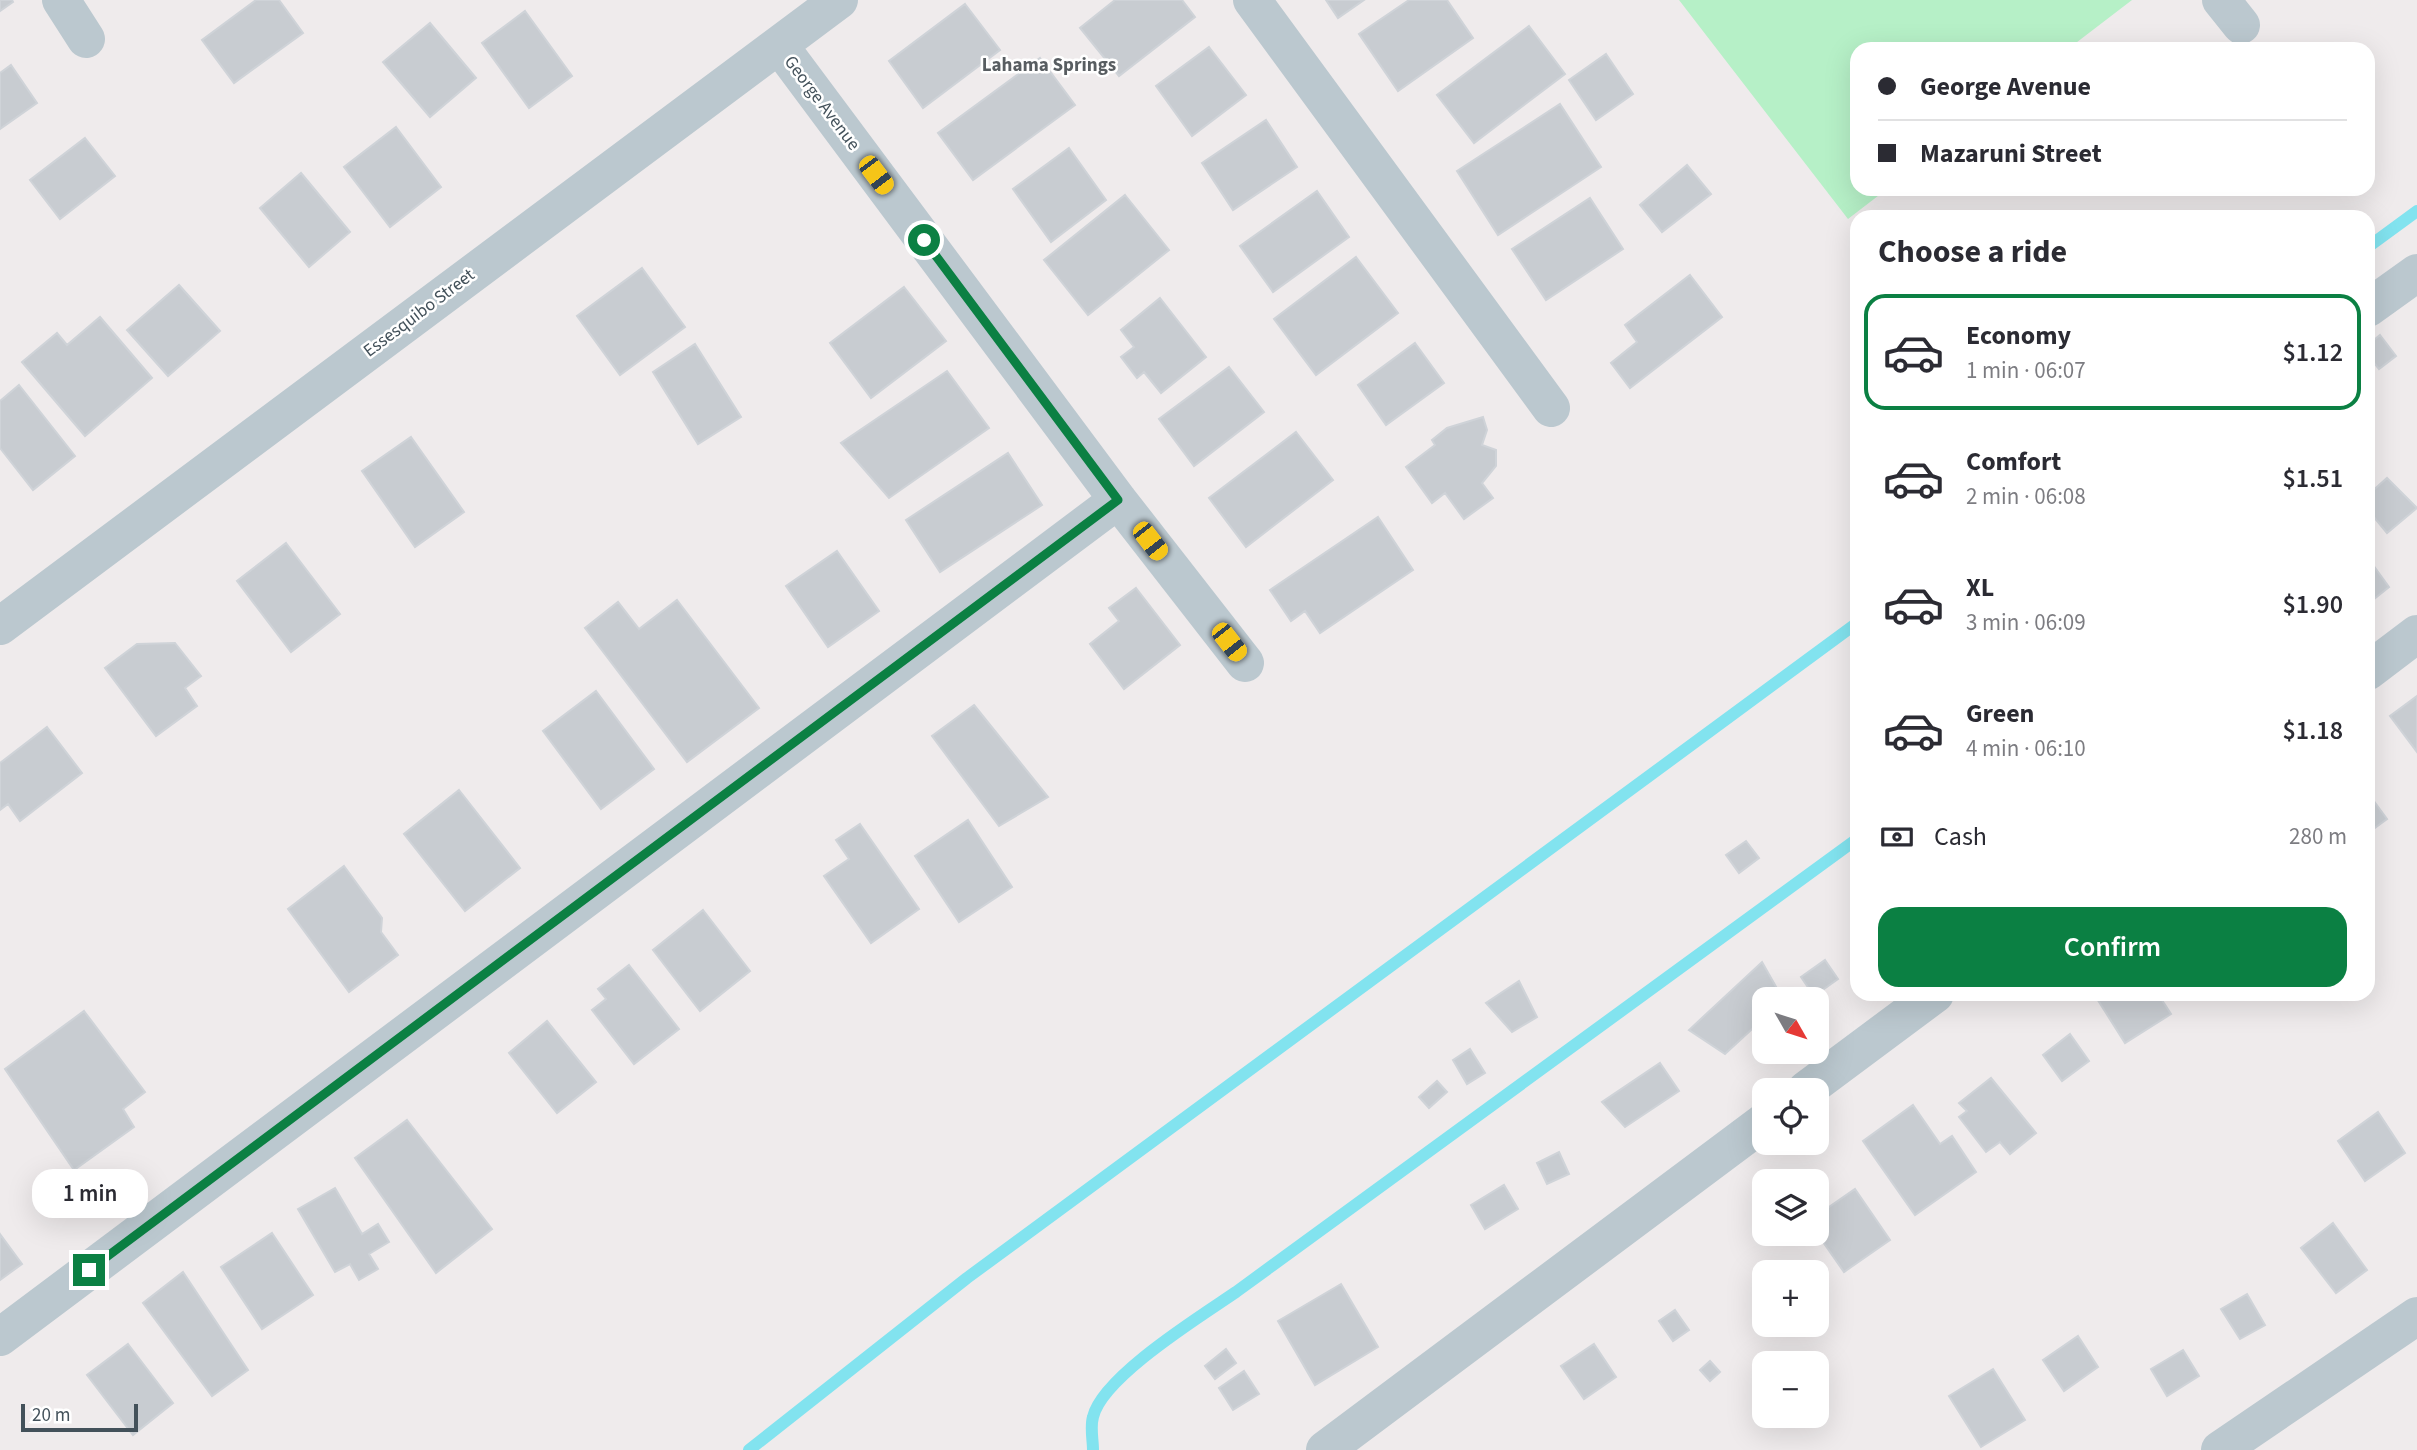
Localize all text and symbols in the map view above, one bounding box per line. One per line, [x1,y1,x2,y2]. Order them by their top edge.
street label: George Avenue [778,50,866,156]
district label: Lahama Springs [982,52,1116,79]
text: George Avenue [1920,68,2091,105]
text: Mazaruni Street [1920,135,2102,172]
car [855,152,898,198]
route start [908,224,940,256]
text: Choose a ride [1878,229,2067,275]
street label: Essesquibo Street [358,263,480,363]
text: Economy [1966,317,2071,354]
icon: car [1882,321,1945,384]
text: $1.12 [2282,334,2343,371]
text: 1 min · 06:07 [1966,354,2086,387]
text: Comfort [1966,443,2061,480]
icon: car [1882,447,1945,510]
text: $1.51 [2282,460,2343,497]
text: 2 min · 06:08 [1966,480,2086,513]
car [1129,518,1172,564]
text: XL [1966,569,1994,606]
icon: car [1882,573,1945,636]
text: $1.90 [2282,586,2343,623]
text: 3 min · 06:09 [1966,606,2086,639]
car [1208,619,1251,665]
text: Green [1966,695,2034,732]
icon: car [1882,699,1945,762]
text: $1.18 [2282,712,2343,749]
text: 4 min · 06:10 [1966,732,2086,765]
icon: cash [1878,818,1916,856]
text: Cash [1934,818,1987,855]
text: 280 m [2289,820,2347,853]
button: Confirm [1878,907,2347,987]
north arrow [1752,987,1829,1064]
map controls [1752,987,1829,1428]
button: locate [1752,1078,1829,1155]
callout: 1 min [31,1168,147,1218]
button: layers [1752,1169,1829,1246]
text: 1 min [63,1177,117,1210]
route end [73,1254,105,1286]
button: + [1752,1260,1829,1337]
button: − [1752,1351,1829,1428]
scale bar [21,1401,138,1433]
text: 20 m [32,1402,70,1429]

